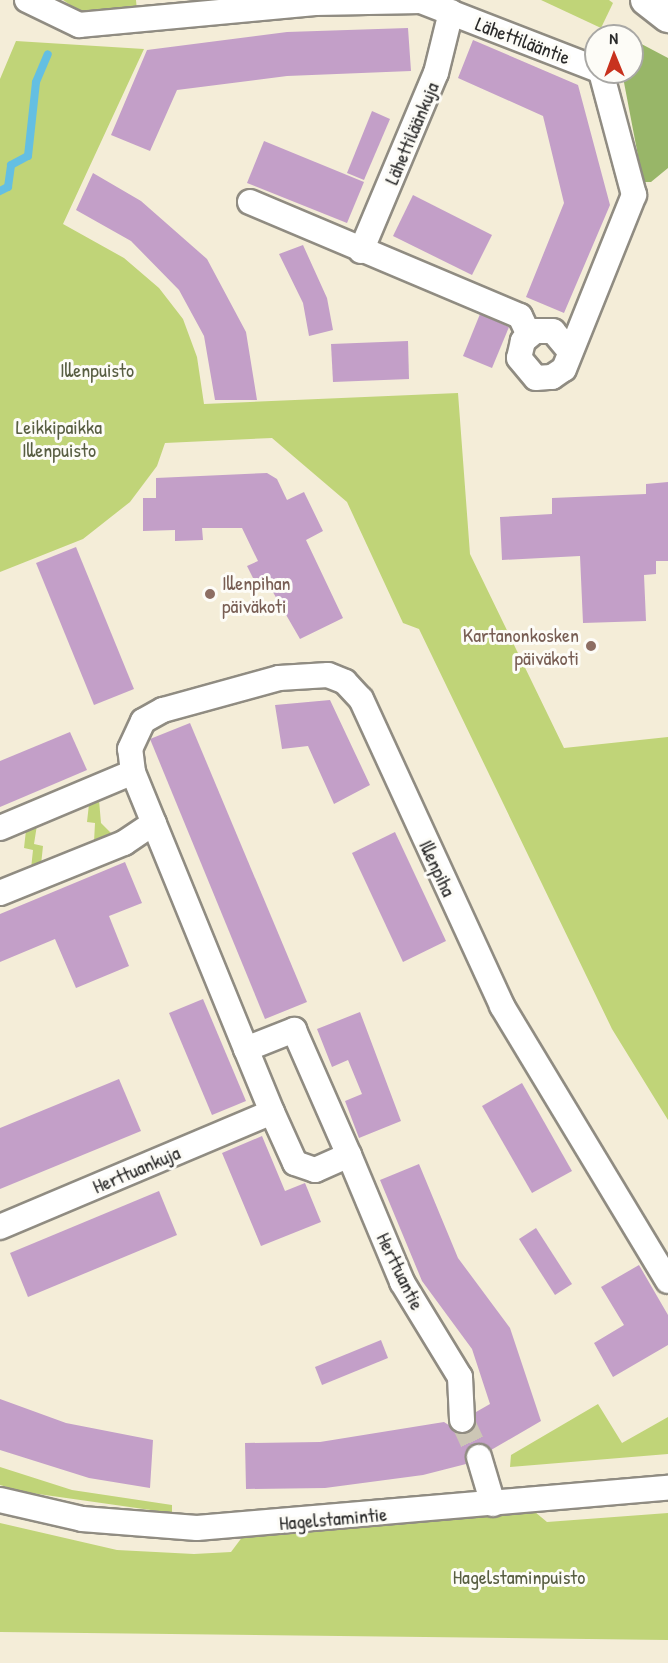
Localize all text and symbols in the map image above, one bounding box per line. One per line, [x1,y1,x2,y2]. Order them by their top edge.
street label: Lähettilääntie [472,11,574,69]
north arrow [584,24,644,84]
text: N [609,27,618,49]
street label: Lähettiläänkuja [379,78,443,188]
park label: Illenpuisto [60,357,134,381]
park label: Leikkipaikka Illenpuisto [16,414,102,461]
place label: Illenpihan päiväkoti [222,570,291,617]
marker: Illenpihan päiväkoti [203,587,217,601]
place label: Kartanonkosken päiväkoti [463,622,579,669]
marker: Kartanonkosken päiväkoti [584,639,598,653]
street label: Illenpiha [415,836,461,900]
street label: Herttuankuja [89,1140,183,1198]
street label: Herttuantie [372,1228,430,1314]
street label: Hagelstamintie [278,1501,388,1535]
park label: Hagelstaminpuisto [453,1564,585,1588]

